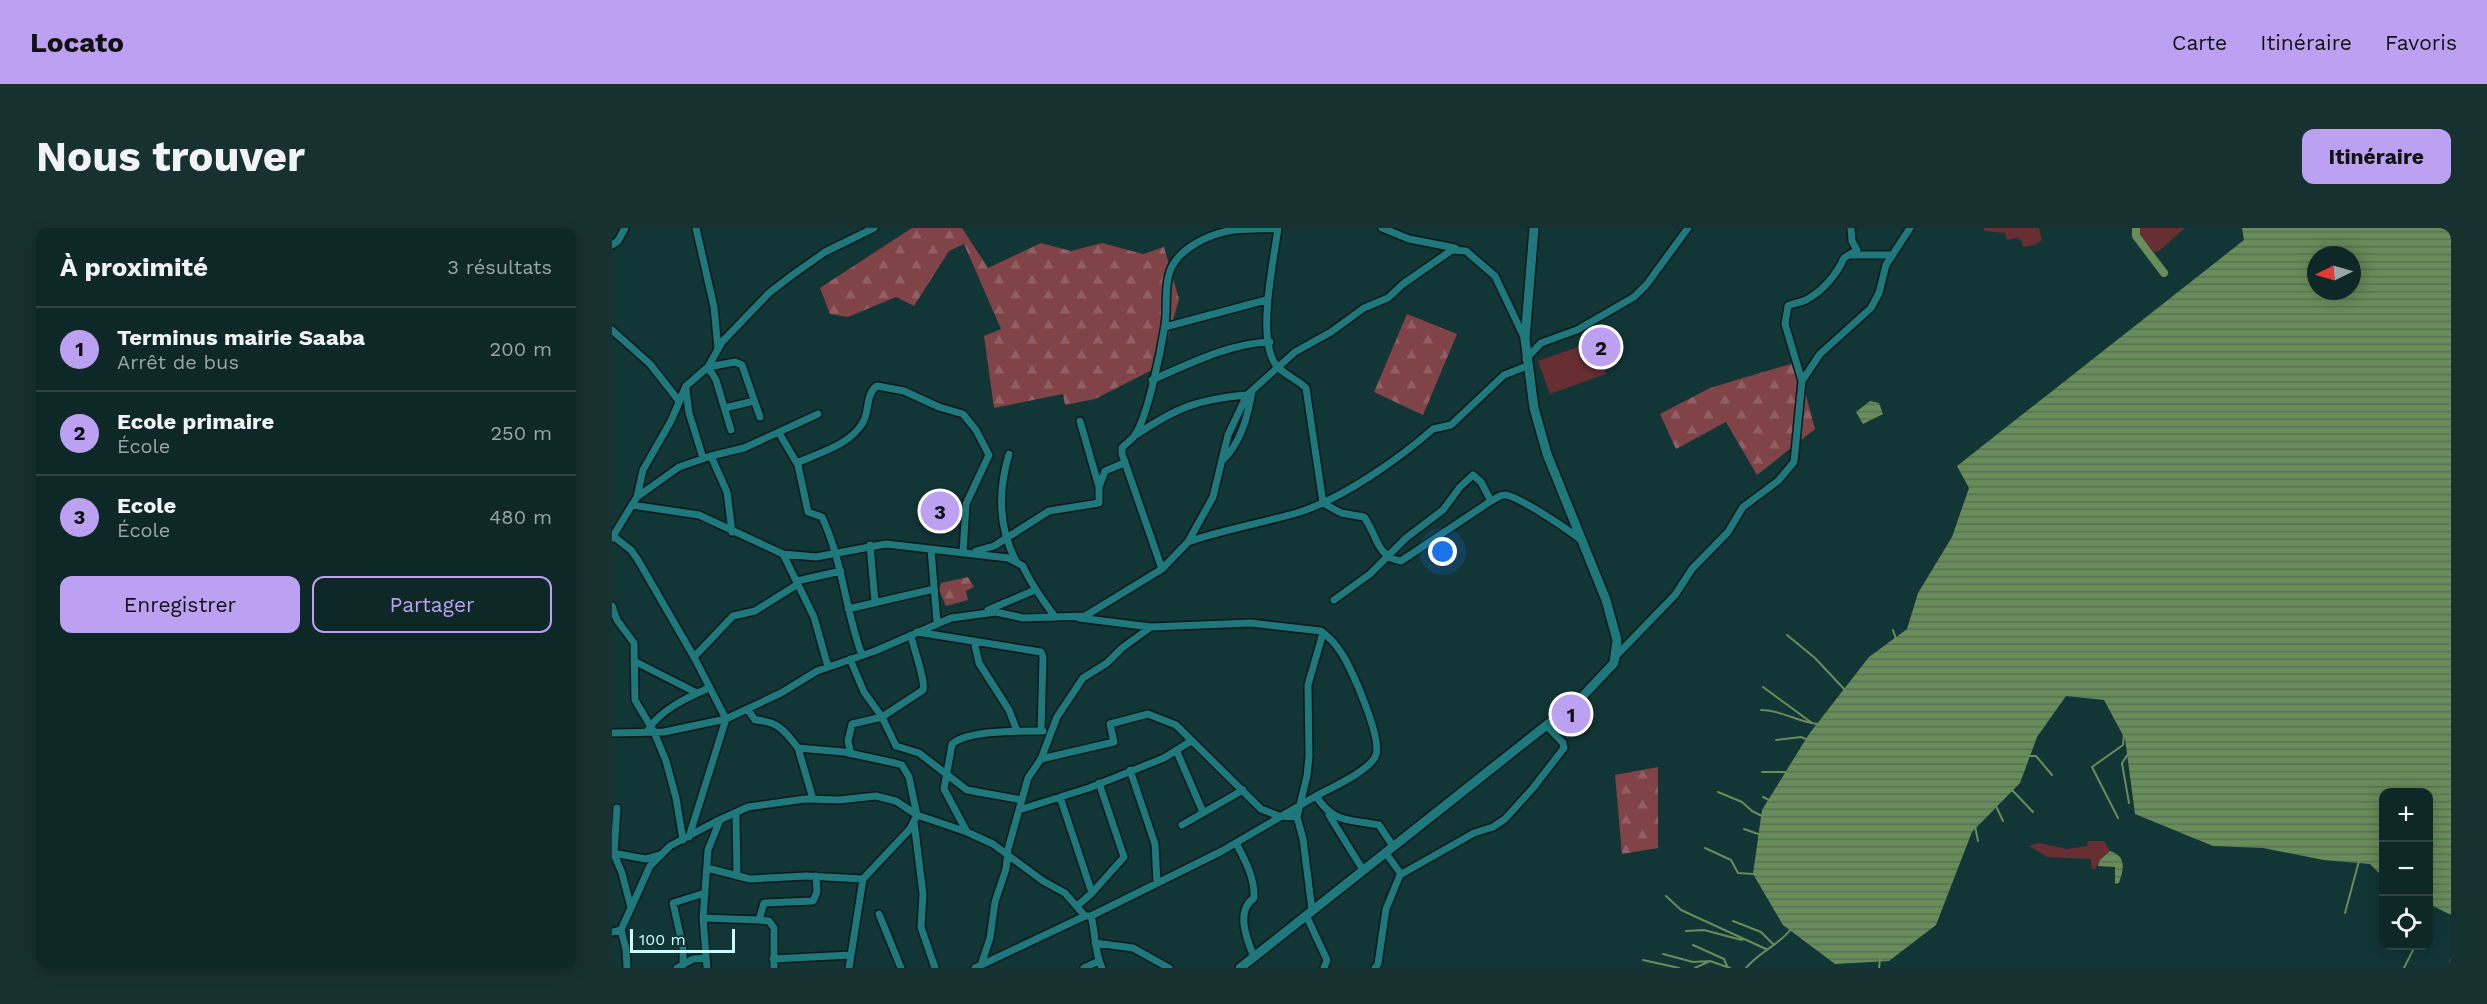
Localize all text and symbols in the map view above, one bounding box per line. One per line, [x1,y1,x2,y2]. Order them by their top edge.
text: Locato [30,26,124,59]
text: Carte [2172,30,2227,55]
text: Itinéraire [2260,30,2352,55]
text: Favoris [2385,30,2457,55]
button: Itinéraire [2302,129,2451,184]
text: Nous trouver [36,132,305,181]
north arrow [2307,246,2361,300]
text: À proximité [60,252,208,282]
text: 3 résultats [447,255,552,279]
pin: 2 [1582,324,1620,370]
text: Terminus mairie Saaba [117,325,365,350]
text: 1 [75,337,84,361]
text: 200 m [490,337,552,361]
text: Arrêt de bus [117,350,239,374]
text: Ecole primaire [117,409,274,434]
text: 2 [74,421,85,445]
text: 250 m [490,421,552,445]
text: École [117,434,170,458]
pin: 3 [920,488,960,534]
text: Ecole [117,493,176,518]
text: 3 [74,505,85,529]
text: 480 m [489,505,552,529]
text: École [117,518,170,542]
your location [1428,537,1457,566]
button: Enregistrer [60,576,300,633]
button: Partager [312,576,552,633]
pin: 1 [1552,692,1590,736]
map controls [2379,788,2433,950]
button: + [2379,788,2433,842]
button: − [2379,842,2433,896]
button: locate [2379,896,2433,950]
scale bar [630,926,735,954]
text: 100 m [639,930,686,949]

